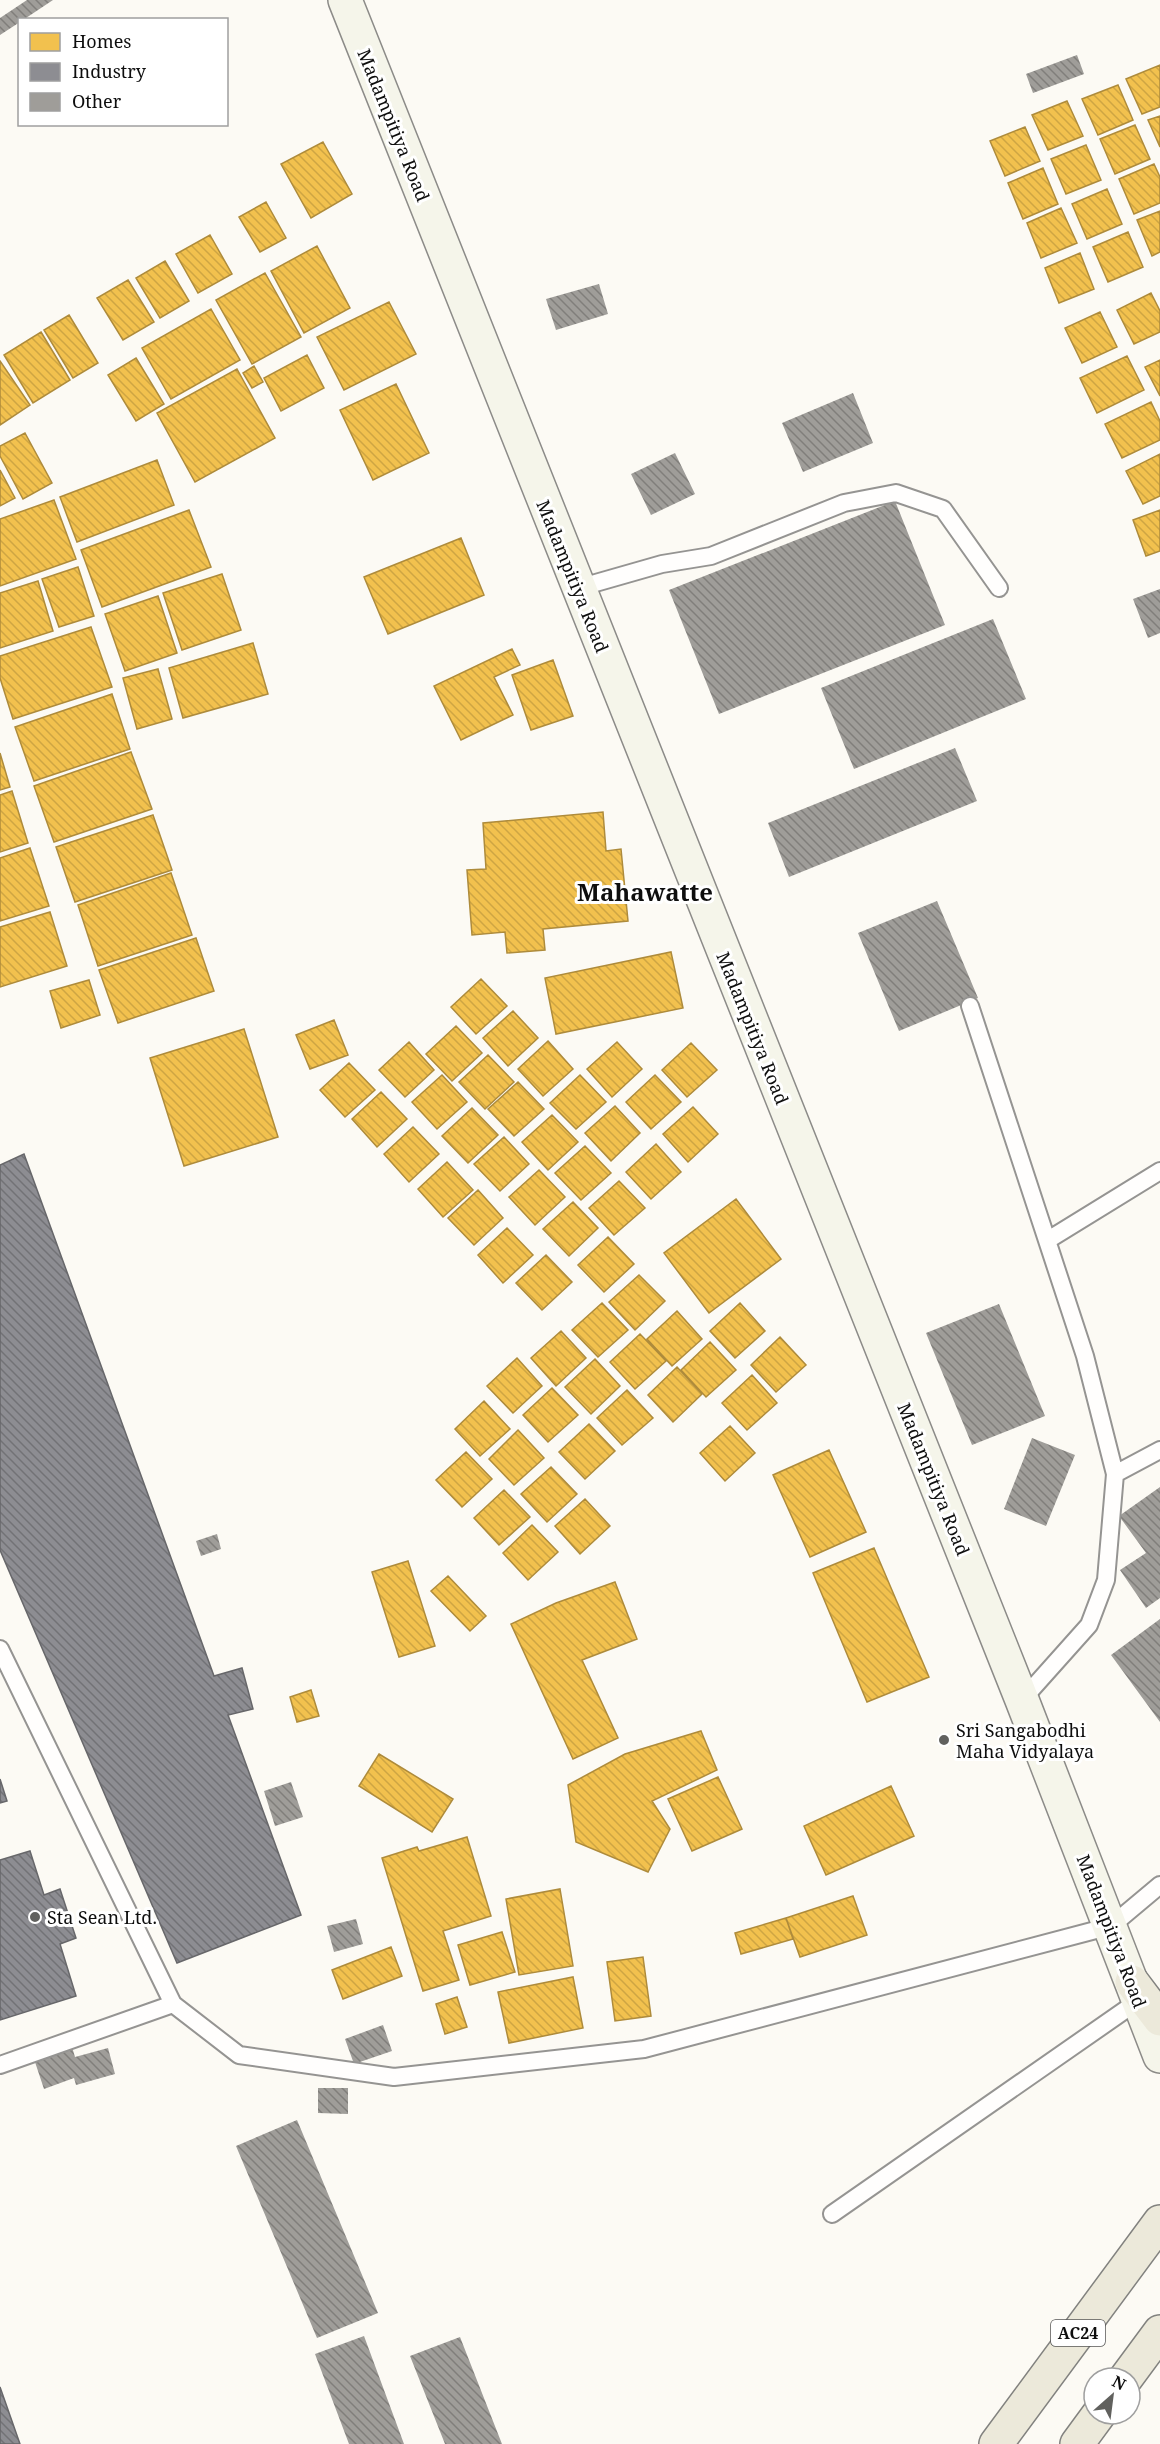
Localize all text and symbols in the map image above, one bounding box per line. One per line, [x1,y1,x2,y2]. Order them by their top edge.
legend [18,18,228,126]
text: Homes [72,29,131,53]
street label: Madampitiya Road [352,45,436,205]
text: Industry [72,59,147,83]
text: Other [72,89,122,113]
street label: Madampitiya Road [531,496,615,656]
district label: Mahawatte [577,875,713,908]
street label: Madampitiya Road [711,948,795,1108]
street label: Madampitiya Road [892,1399,976,1559]
place label: Sri Sangabodhi Maha Vidyalaya [956,1718,1094,1763]
marker: Sri Sangabodhi Maha Vidyalaya [937,1733,951,1747]
street label: Madampitiya Road [1072,1851,1152,2011]
place label: Sta Sean Ltd. [47,1905,157,1929]
marker: Sta Sean Ltd. [28,1910,42,1924]
road number: AC24 [1051,2320,1105,2346]
north arrow [1082,2366,1142,2426]
text: N [1108,2370,1130,2396]

